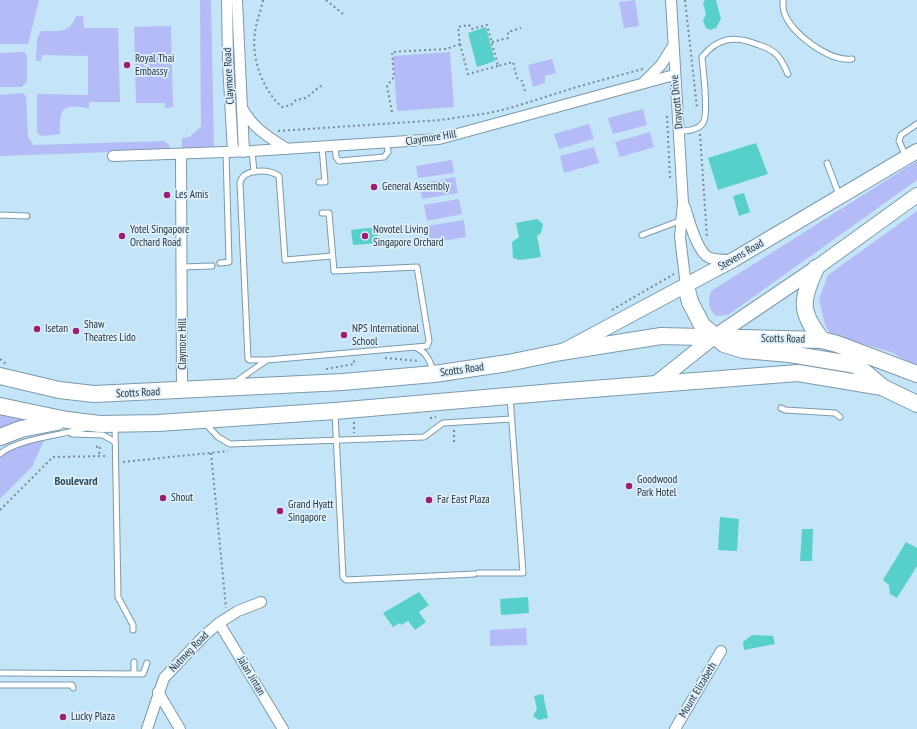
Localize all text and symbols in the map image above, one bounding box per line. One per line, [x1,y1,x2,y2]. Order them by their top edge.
street label: Claymore Road [221,47,237,105]
place label: Royal Thai Embassy [135,52,174,78]
marker: Royal Thai Embassy [122,60,132,70]
street label: Draycott Drive [668,74,686,130]
street label: Claymore Hill [405,127,457,149]
place label: General Assembly [382,180,449,194]
marker: General Assembly [369,182,379,192]
place label: Les Amis [175,188,208,202]
marker: Les Amis [162,190,172,200]
place label: Yotel Singapore Orchard Road [130,223,190,249]
place label: Novotel Living Singapore Orchard [373,223,443,249]
marker: Yotel Singapore Orchard Road [117,231,127,241]
marker: Novotel Living Singapore Orchard [360,231,370,241]
street label: Stevens Road [716,237,766,273]
place label: Shaw Theatres Lido [84,318,136,344]
street label: Claymore Hill [176,318,190,370]
place label: Isetan [45,322,68,336]
place label: NPS International School [352,322,419,348]
marker: Isetan [32,324,42,334]
marker: Shaw Theatres Lido [71,326,81,336]
marker: NPS International School [339,330,349,340]
street label: Scotts Road [761,332,805,346]
street label: Scotts Road [439,360,485,380]
street label: Scotts Road [116,385,160,401]
place label: Goodwood Park Hotel [637,473,677,499]
district label: Boulevard [54,475,98,489]
marker: Goodwood Park Hotel [624,481,634,491]
place label: Shout [171,491,193,505]
marker: Shout [158,493,168,503]
place label: Far East Plaza [437,493,490,507]
marker: Far East Plaza [424,495,434,505]
place label: Grand Hyatt Singapore [288,498,333,524]
marker: Grand Hyatt Singapore [275,506,285,516]
street label: Nutmeg Road [166,629,212,675]
street label: Jalan Jintan [234,654,268,698]
street label: Mount Elizabeth [676,660,720,720]
place label: Lucky Plaza [71,710,115,724]
marker: Lucky Plaza [58,712,68,722]

